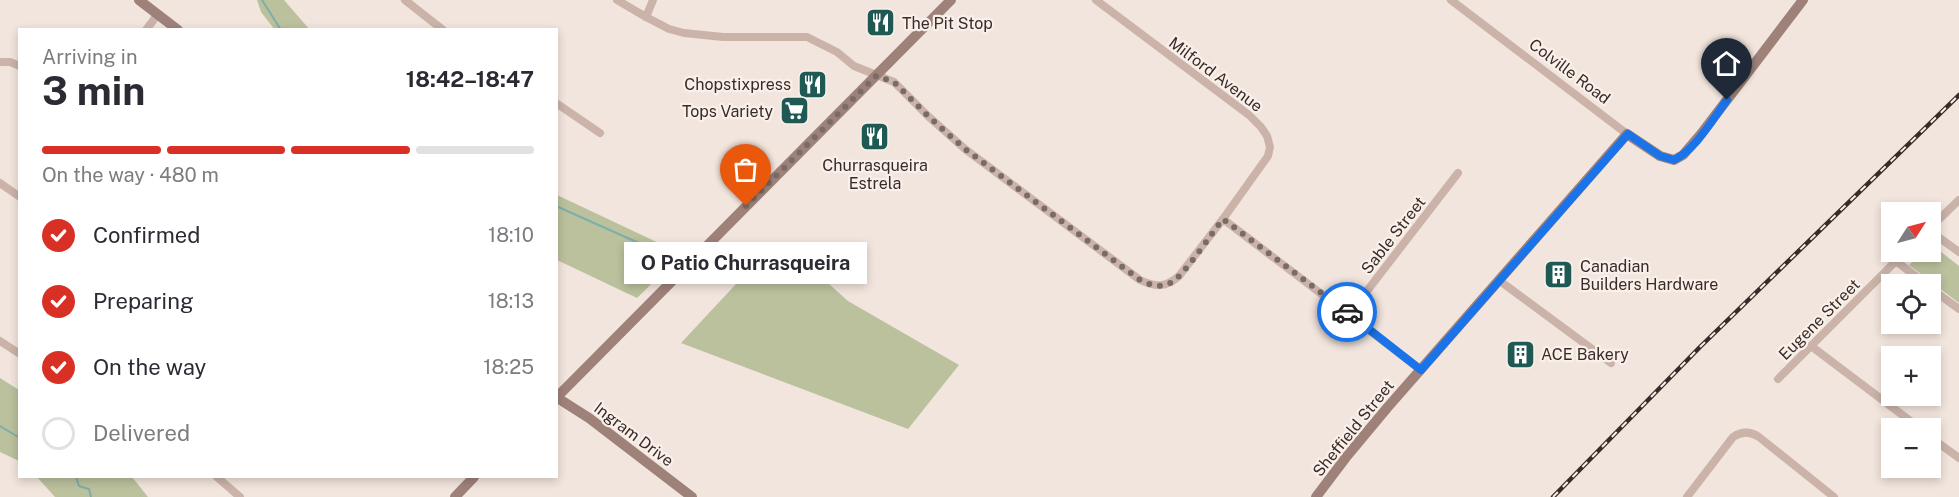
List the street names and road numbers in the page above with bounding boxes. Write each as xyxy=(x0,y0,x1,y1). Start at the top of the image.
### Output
street label: Milford Avenue xyxy=(1165,33,1266,116)
street label: Colville Road xyxy=(1525,35,1614,108)
street label: Sable Street xyxy=(1357,193,1430,278)
street label: Eugene Street xyxy=(1775,275,1864,364)
street label: Sheffield Street xyxy=(1309,376,1398,480)
street label: Ingram Drive xyxy=(590,398,677,470)

